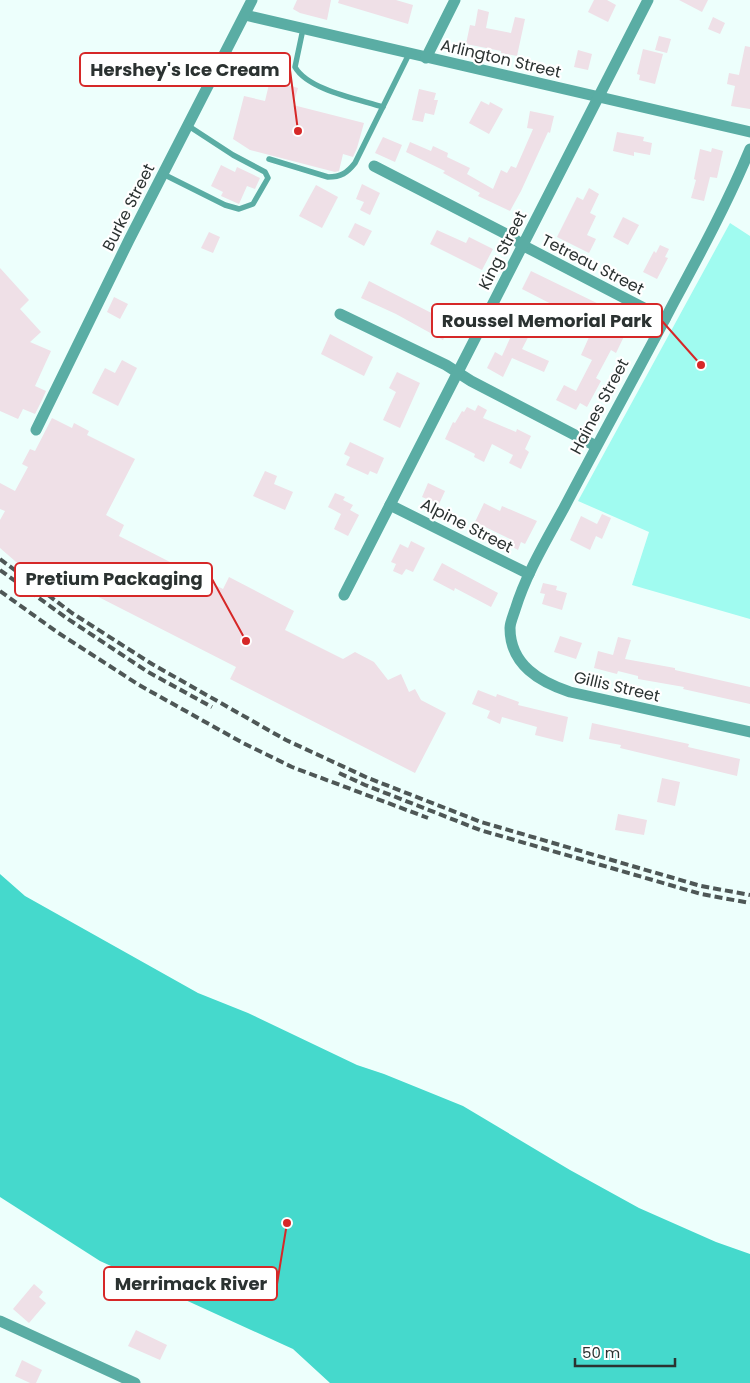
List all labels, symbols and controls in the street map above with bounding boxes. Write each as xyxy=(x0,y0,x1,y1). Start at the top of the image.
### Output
street label: Arlington Street xyxy=(438,33,564,84)
callout: Hershey's Ice Cream xyxy=(80,53,290,86)
text: Hershey's Ice Cream xyxy=(90,57,280,82)
street label: Burke Street xyxy=(97,159,160,255)
street label: King Street xyxy=(473,207,532,294)
street label: Tetreau Street xyxy=(537,229,648,300)
callout: Roussel Memorial Park xyxy=(432,304,662,337)
text: Roussel Memorial Park xyxy=(442,308,653,333)
street label: Haines Street xyxy=(565,354,634,458)
street label: Alpine Street xyxy=(417,492,517,559)
callout: Pretium Packaging xyxy=(15,563,212,596)
text: Pretium Packaging xyxy=(25,566,203,591)
street label: Gillis Street xyxy=(572,665,662,708)
callout: Merrimack River xyxy=(104,1267,277,1300)
text: Merrimack River xyxy=(115,1271,268,1296)
scale bar xyxy=(575,1336,675,1368)
text: 50 m xyxy=(582,1342,620,1363)

